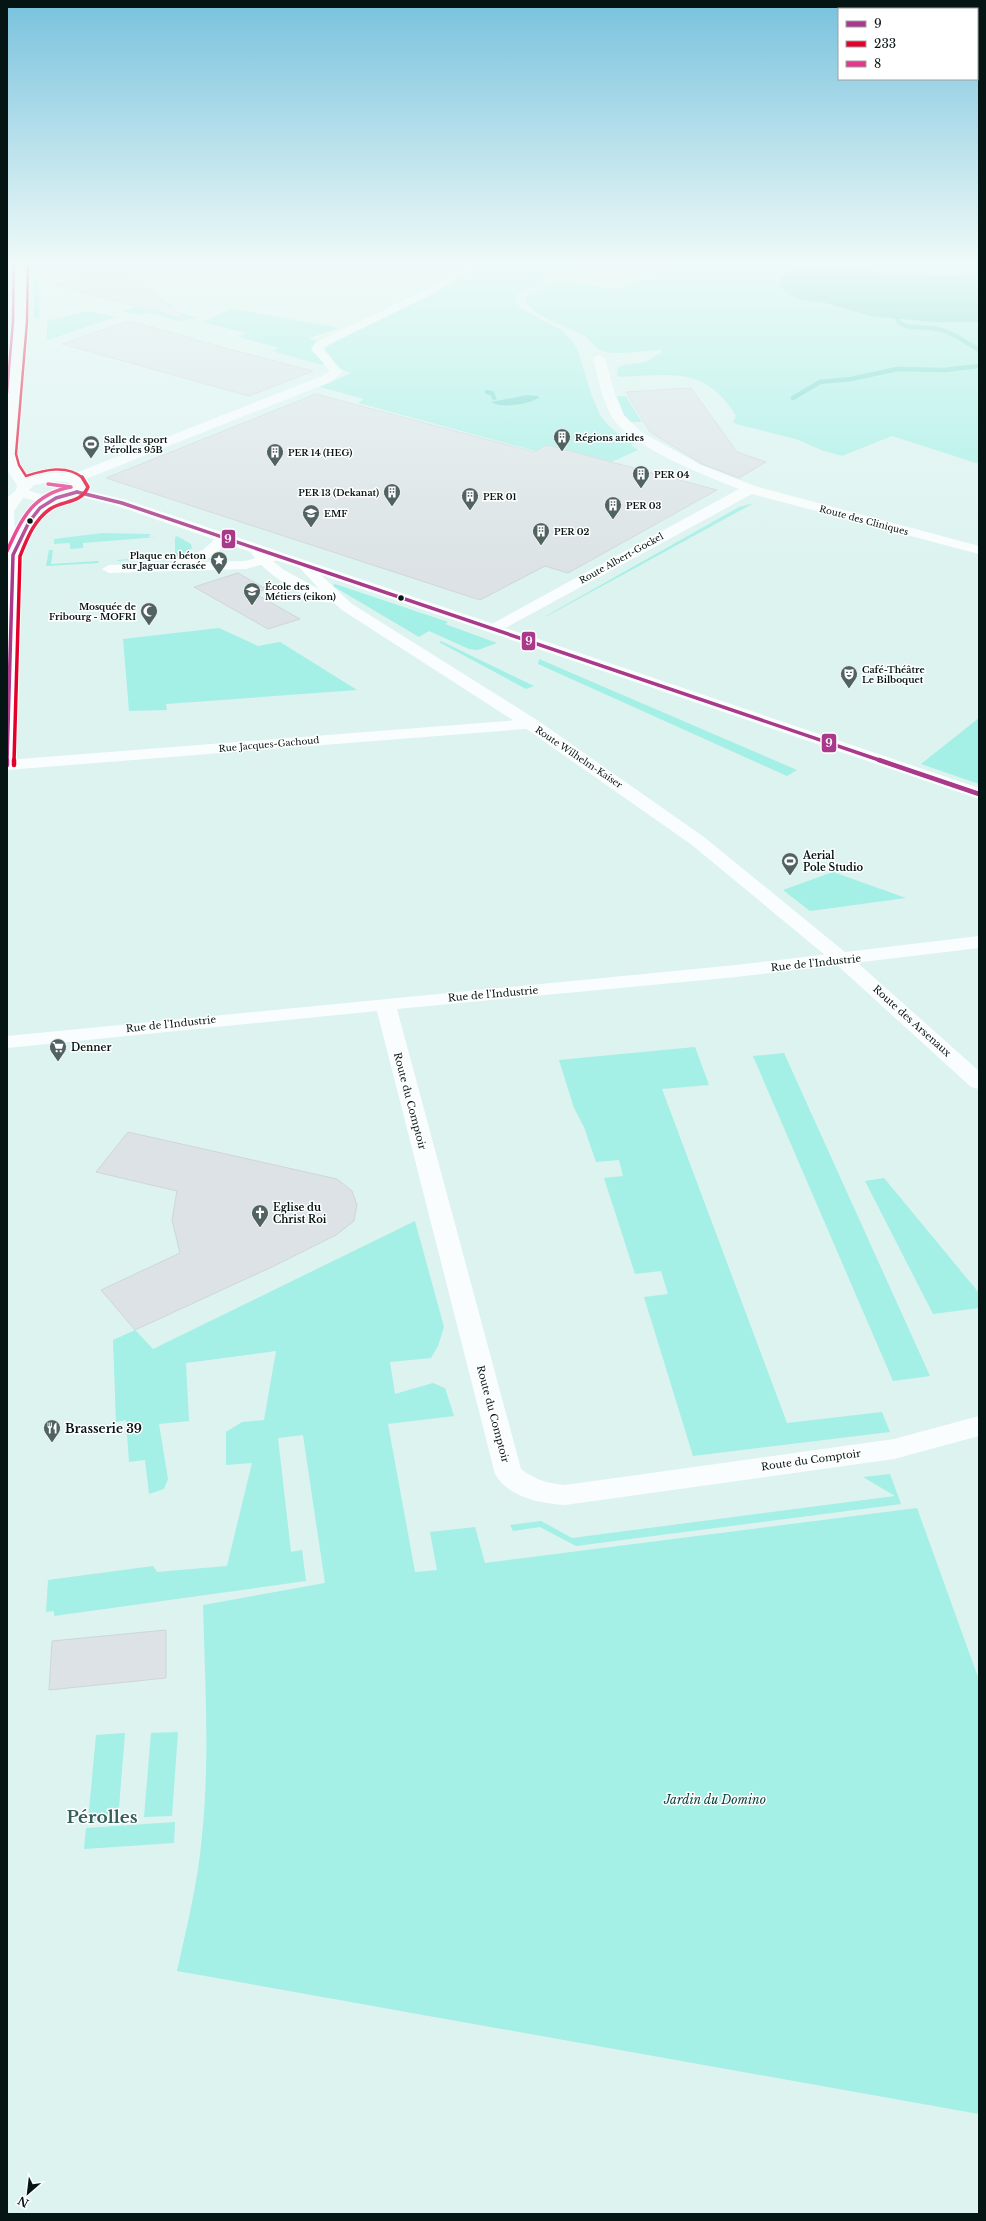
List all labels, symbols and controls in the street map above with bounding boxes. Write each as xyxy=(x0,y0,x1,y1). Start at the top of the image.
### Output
legend xyxy=(838,8,978,80)
text: 9 xyxy=(874,16,882,31)
text: 233 xyxy=(874,36,896,51)
text: 8 xyxy=(874,56,881,71)
building icon: Régions arides xyxy=(552,427,572,452)
place label: Régions arides xyxy=(575,432,644,443)
sports icon: Salle de sport Pérolles 95B xyxy=(81,434,101,459)
place label: Salle de sport Pérolles 95B xyxy=(104,434,168,455)
building icon: PER 14 (HEG) xyxy=(265,442,285,467)
place label: PER 14 (HEG) xyxy=(288,447,352,458)
building icon: PER 04 xyxy=(631,464,651,489)
place label: PER 04 xyxy=(654,469,690,480)
building icon: PER 13 (Dekanat) xyxy=(382,482,402,507)
building icon: PER 01 xyxy=(460,486,480,511)
place label: PER 13 (Dekanat) xyxy=(298,487,379,498)
place label: PER 01 xyxy=(483,491,517,502)
building icon: PER 03 xyxy=(603,495,623,520)
place label: PER 03 xyxy=(626,500,662,511)
school or university icon: EMF xyxy=(301,503,321,528)
street label: Route des Cliniques xyxy=(818,503,910,537)
place label: EMF xyxy=(324,508,348,519)
unlabelled marker xyxy=(25,516,35,526)
building icon: PER 02 xyxy=(531,521,551,546)
place label: PER 02 xyxy=(554,526,590,537)
line badge: 9 xyxy=(221,529,236,549)
street label: Route Albert-Gockel xyxy=(577,530,665,586)
text: 9 xyxy=(224,532,232,546)
place label: Plaque en béton sur Jaguar écrasée xyxy=(122,550,206,571)
place icon: Plaque en béton sur Jaguar écrasée xyxy=(209,550,229,575)
school or university icon: École des Métiers (eikon) xyxy=(242,581,262,606)
place label: École des Métiers (eikon) xyxy=(265,581,336,602)
unlabelled marker xyxy=(396,593,406,603)
place label: Mosquée de Fribourg - MOFRI xyxy=(49,601,136,622)
mosque icon: Mosquée de Fribourg - MOFRI xyxy=(139,601,159,626)
line badge: 9 xyxy=(521,631,536,651)
text: 9 xyxy=(525,634,533,648)
theatre icon: Café-Théâtre Le Bilboquet xyxy=(839,664,859,689)
place label: Café-Théâtre Le Bilboquet xyxy=(862,664,925,685)
street label: Route Wilhelm-Kaiser xyxy=(533,724,625,791)
line badge: 9 xyxy=(821,733,837,753)
street label: Rue Jacques-Gachoud xyxy=(218,734,320,754)
text: 9 xyxy=(825,736,833,750)
place label: Aerial Pole Studio xyxy=(802,849,864,874)
sports icon: Aerial Pole Studio xyxy=(780,851,800,876)
street label: Rue de l'Industrie xyxy=(770,952,862,974)
street label: Route des Arsenaux xyxy=(870,982,954,1060)
street label: Rue de l'Industrie xyxy=(447,984,539,1004)
street label: Rue de l'Industrie xyxy=(125,1013,217,1035)
supermarket icon: Denner xyxy=(48,1037,68,1062)
place label: Denner xyxy=(71,1041,111,1054)
street label: Route du Comptoir xyxy=(391,1051,429,1151)
place label: Eglise du Christ Roi xyxy=(273,1201,327,1226)
church icon: Eglise du Christ Roi xyxy=(250,1203,270,1228)
street label: Route du Comptoir xyxy=(474,1364,512,1464)
restaurant icon: Brasserie 39 xyxy=(42,1418,62,1443)
place label: Brasserie 39 xyxy=(65,1421,142,1436)
street label: Route du Comptoir xyxy=(760,1447,862,1473)
park label: Jardin du Domino xyxy=(663,1792,766,1807)
district label: Pérolles xyxy=(66,1807,138,1828)
north arrow xyxy=(8,2173,48,2213)
text: N xyxy=(15,2193,31,2210)

